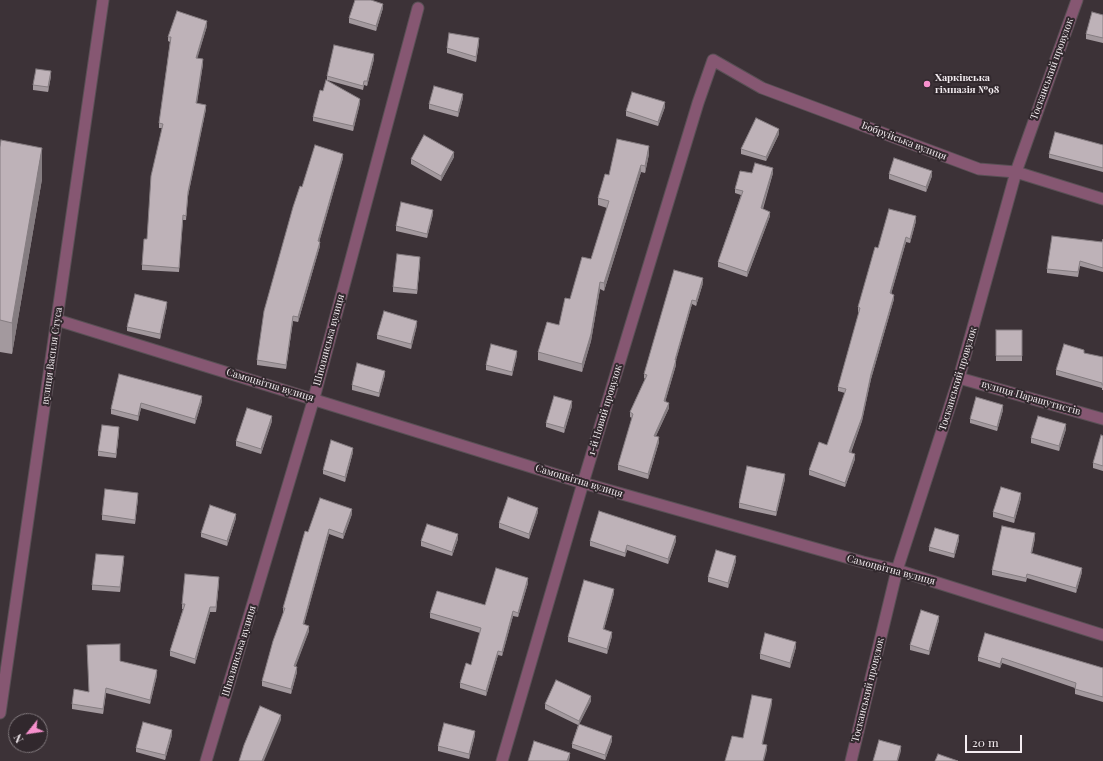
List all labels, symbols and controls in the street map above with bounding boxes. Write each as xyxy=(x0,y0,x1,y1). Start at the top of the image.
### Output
street label: Тосканський провулок xyxy=(1028,17,1076,121)
place label: Харківська гімназія №98 xyxy=(935,72,999,96)
marker: Харківська гімназія №98 xyxy=(922,79,932,89)
street label: Бобруйська вулиця xyxy=(860,119,948,163)
street label: Шполянська вулиця xyxy=(311,293,347,387)
street label: вулиця Василя Стуса xyxy=(39,307,65,405)
street label: Тосканський провулок xyxy=(937,326,979,432)
street label: 1-й Новий провулок xyxy=(585,363,625,457)
street label: Самоцвітна вулиця xyxy=(225,366,315,404)
street label: вулиця Парашутистів xyxy=(980,378,1082,418)
street label: Самоцвітна вулиця xyxy=(534,462,624,500)
street label: Самоцвітна вулиця xyxy=(846,552,936,588)
street label: Шполянська вулиця xyxy=(220,604,258,698)
street label: Тосканський провулок xyxy=(849,636,887,744)
north arrow xyxy=(8,713,48,753)
scale bar xyxy=(967,727,1024,753)
text: N xyxy=(10,732,27,746)
text: 20 m xyxy=(972,734,999,750)

